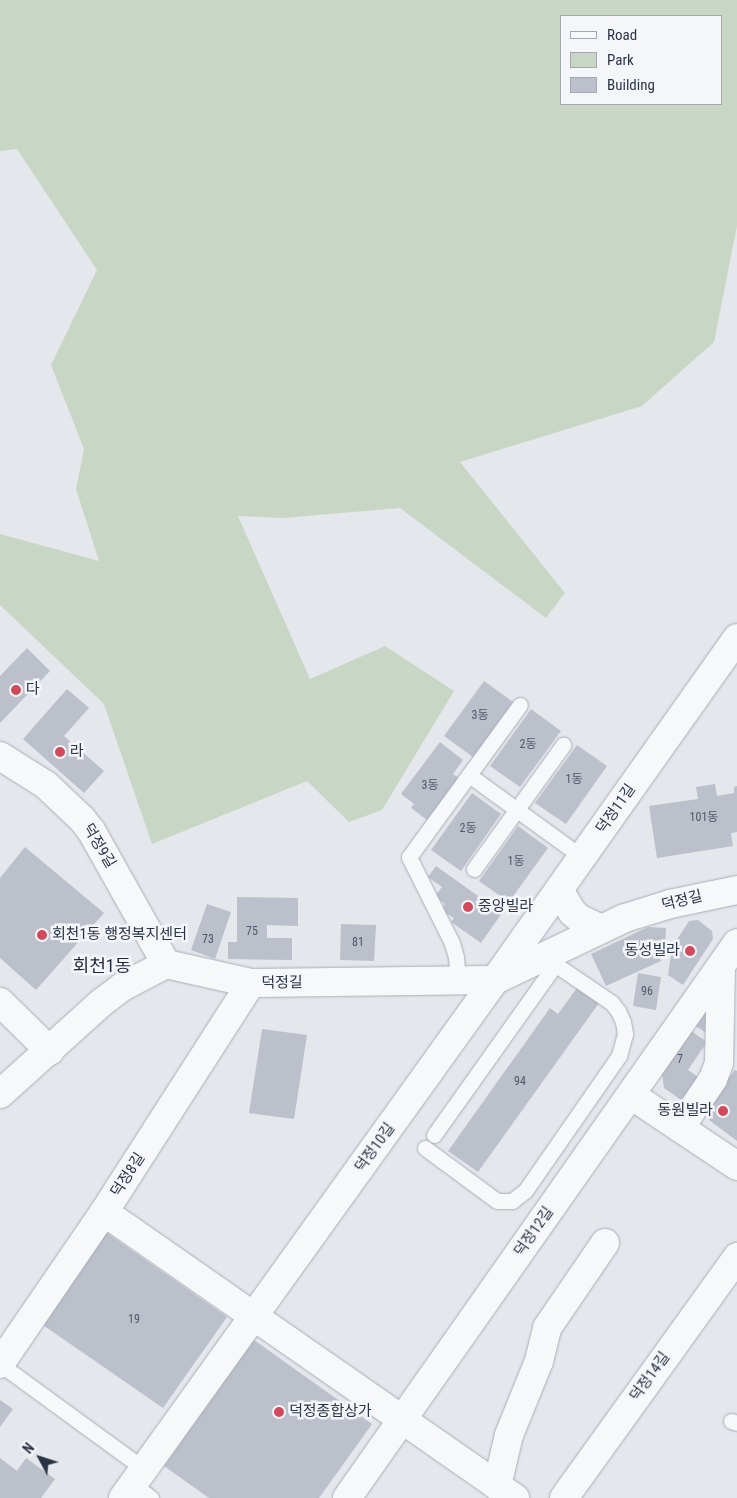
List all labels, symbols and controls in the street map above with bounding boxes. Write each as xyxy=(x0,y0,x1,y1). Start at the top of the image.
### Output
legend xyxy=(560,15,722,105)
text: Road xyxy=(607,26,637,44)
text: Park xyxy=(607,51,634,69)
text: Building xyxy=(607,76,655,94)
place label: 다 xyxy=(26,681,40,699)
marker: 다 xyxy=(10,684,22,696)
house number: 3동 xyxy=(472,709,488,723)
house number: 2동 xyxy=(520,738,536,752)
place label: 라 xyxy=(70,743,84,761)
marker: 라 xyxy=(54,746,66,758)
house number: 1동 xyxy=(566,773,582,787)
house number: 3동 xyxy=(422,779,438,793)
street label: 덕정11길 xyxy=(593,781,639,837)
house number: 101동 xyxy=(690,811,718,825)
street label: 덕정9길 xyxy=(79,820,119,872)
house number: 2동 xyxy=(460,822,476,836)
house number: 1동 xyxy=(508,855,524,869)
street label: 덕정길 xyxy=(660,887,704,915)
place label: 중앙빌라 xyxy=(478,898,533,916)
marker: 중앙빌라 xyxy=(462,901,474,913)
house number: 75 xyxy=(246,925,258,939)
place label: 회천1동 행정복지센터 xyxy=(52,926,187,944)
marker: 회천1동 행정복지센터 xyxy=(36,929,48,941)
house number: 73 xyxy=(202,933,214,947)
house number: 81 xyxy=(352,936,364,950)
place label: 동성빌라 xyxy=(625,942,680,960)
marker: 동성빌라 xyxy=(684,945,696,957)
district label: 회천1동 xyxy=(73,955,131,977)
street label: 덕정길 xyxy=(261,974,303,992)
house number: 96 xyxy=(641,985,653,999)
house number: 7 xyxy=(677,1053,683,1067)
house number: 94 xyxy=(514,1075,526,1089)
place label: 동원빌라 xyxy=(658,1102,713,1120)
marker: 동원빌라 xyxy=(717,1105,729,1117)
street label: 덕정10길 xyxy=(351,1120,399,1176)
street label: 덕정8길 xyxy=(107,1150,149,1200)
street label: 덕정12길 xyxy=(511,1204,557,1260)
house number: 19 xyxy=(128,1313,140,1327)
street label: 덕정14길 xyxy=(626,1349,674,1405)
place label: 덕정종합상가 xyxy=(289,1403,372,1421)
marker: 덕정종합상가 xyxy=(273,1406,285,1418)
north arrow xyxy=(15,1433,65,1483)
text: N xyxy=(20,1440,37,1457)

